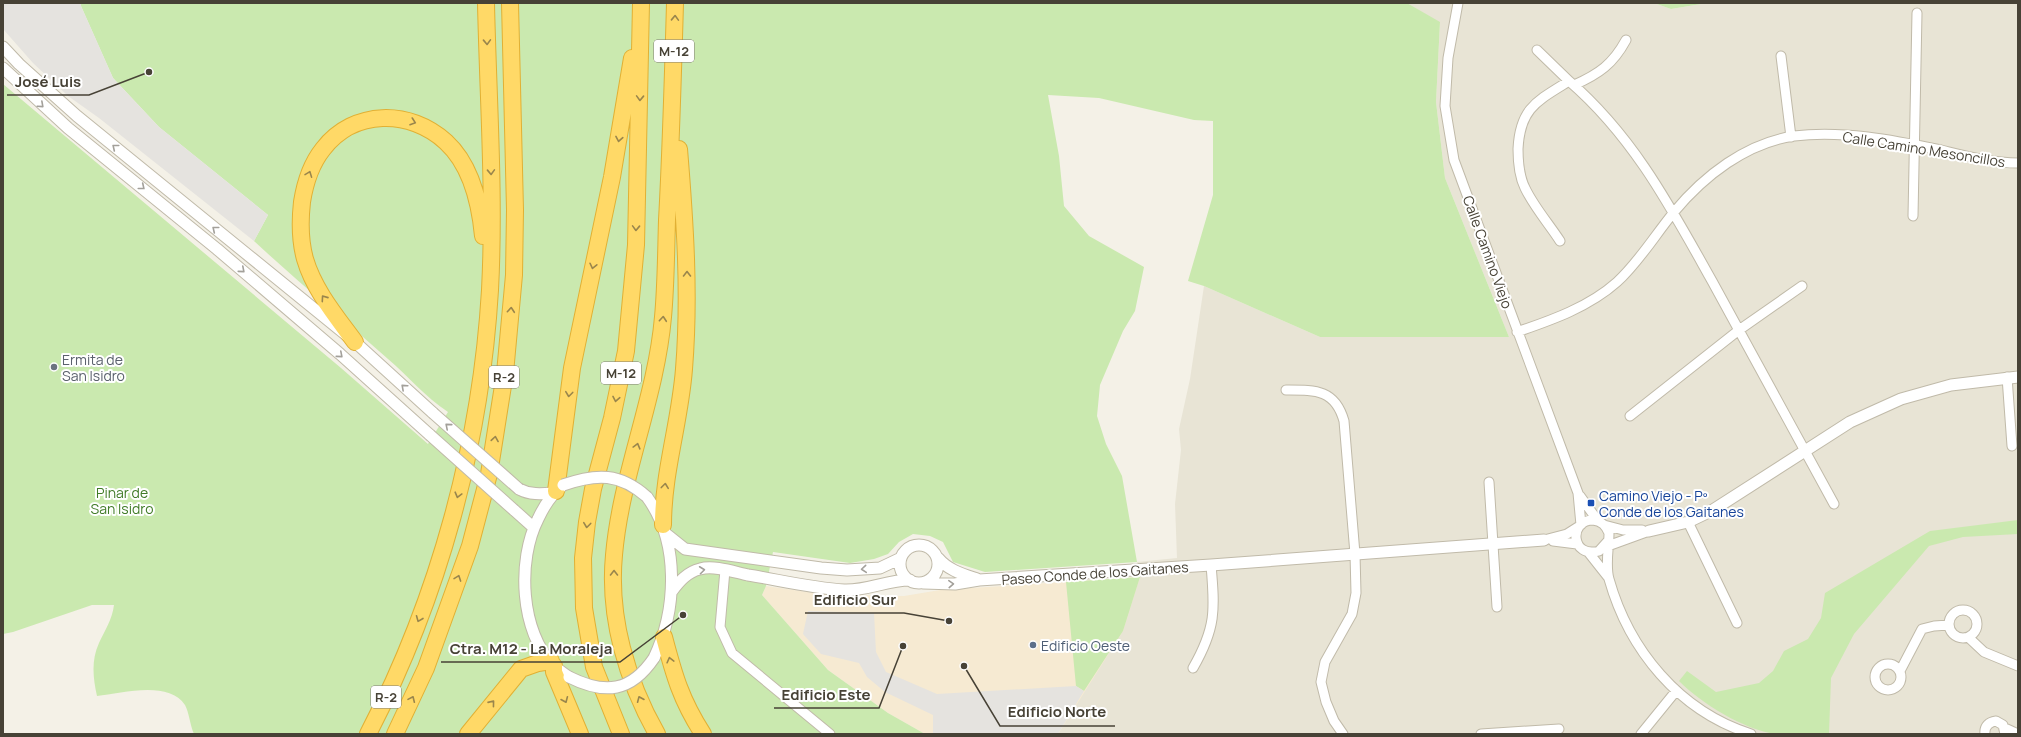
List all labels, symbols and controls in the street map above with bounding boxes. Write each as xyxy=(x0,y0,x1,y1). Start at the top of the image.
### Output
one-way arrow xyxy=(671,15,679,21)
one-way arrow xyxy=(482,39,491,45)
road number: M-12 xyxy=(654,40,694,62)
callout: José Luis xyxy=(7,68,89,95)
text: José Luis xyxy=(15,71,81,92)
one-way arrow xyxy=(636,95,644,101)
one-way arrow xyxy=(37,100,44,107)
one-way arrow xyxy=(410,118,417,126)
street label: Calle Camino Mesoncillos xyxy=(1841,127,2007,171)
one-way arrow xyxy=(615,136,624,142)
one-way arrow xyxy=(112,145,119,152)
one-way arrow xyxy=(487,169,495,175)
one-way arrow xyxy=(305,171,313,178)
one-way arrow xyxy=(137,183,144,190)
street label: Calle Camino Viejo xyxy=(1459,193,1517,311)
one-way arrow xyxy=(632,225,640,231)
one-way arrow xyxy=(213,227,220,234)
one-way arrow xyxy=(590,263,598,269)
one-way arrow xyxy=(237,266,245,273)
one-way arrow xyxy=(683,271,691,277)
one-way arrow xyxy=(322,296,329,303)
one-way arrow xyxy=(506,307,515,313)
one-way arrow xyxy=(658,316,667,322)
place label: Ermita de San Isidro xyxy=(62,350,125,385)
one-way arrow xyxy=(336,350,343,357)
marker: Ermita de San Isidro xyxy=(49,362,59,372)
road number: M-12 xyxy=(601,362,641,384)
road number: R-2 xyxy=(489,366,519,388)
one-way arrow xyxy=(402,384,409,391)
one-way arrow xyxy=(565,391,574,397)
one-way arrow xyxy=(613,395,621,402)
one-way arrow xyxy=(445,423,453,430)
one-way arrow xyxy=(490,435,498,442)
one-way arrow xyxy=(632,442,641,449)
park label: Pinar de San Isidro xyxy=(91,483,153,518)
one-way arrow xyxy=(661,483,670,489)
place label: Camino Viejo - Pº Conde de los Gaitanes xyxy=(1599,486,1744,521)
one-way arrow xyxy=(454,491,463,498)
marker: Camino Viejo - Pº Conde de los Gaitanes xyxy=(1586,498,1596,508)
one-way arrow xyxy=(583,522,592,528)
street label: Paseo Conde de los Gaitanes xyxy=(1001,557,1189,589)
one-way arrow xyxy=(861,564,867,573)
one-way arrow xyxy=(699,566,706,575)
one-way arrow xyxy=(610,570,618,576)
one-way arrow xyxy=(454,574,462,581)
one-way arrow xyxy=(948,579,954,588)
callout: Edificio Sur xyxy=(805,586,904,613)
text: Edificio Sur xyxy=(814,589,896,610)
one-way arrow xyxy=(416,614,424,622)
callout: Ctra. M12 - La Moraleja xyxy=(441,635,620,662)
place label: Edificio Oeste xyxy=(1041,636,1130,655)
text: Ctra. M12 - La Moraleja xyxy=(450,638,612,659)
marker: Edificio Oeste xyxy=(1028,640,1038,650)
one-way arrow xyxy=(666,657,675,664)
callout: Edificio Este xyxy=(774,681,879,708)
text: Edificio Este xyxy=(781,684,871,705)
road number: R-2 xyxy=(371,686,401,708)
one-way arrow xyxy=(407,696,415,703)
one-way arrow xyxy=(560,696,568,704)
one-way arrow xyxy=(636,696,644,703)
callout: Edificio Norte xyxy=(1000,699,1115,726)
one-way arrow xyxy=(488,701,495,708)
text: Edificio Norte xyxy=(1008,701,1106,722)

